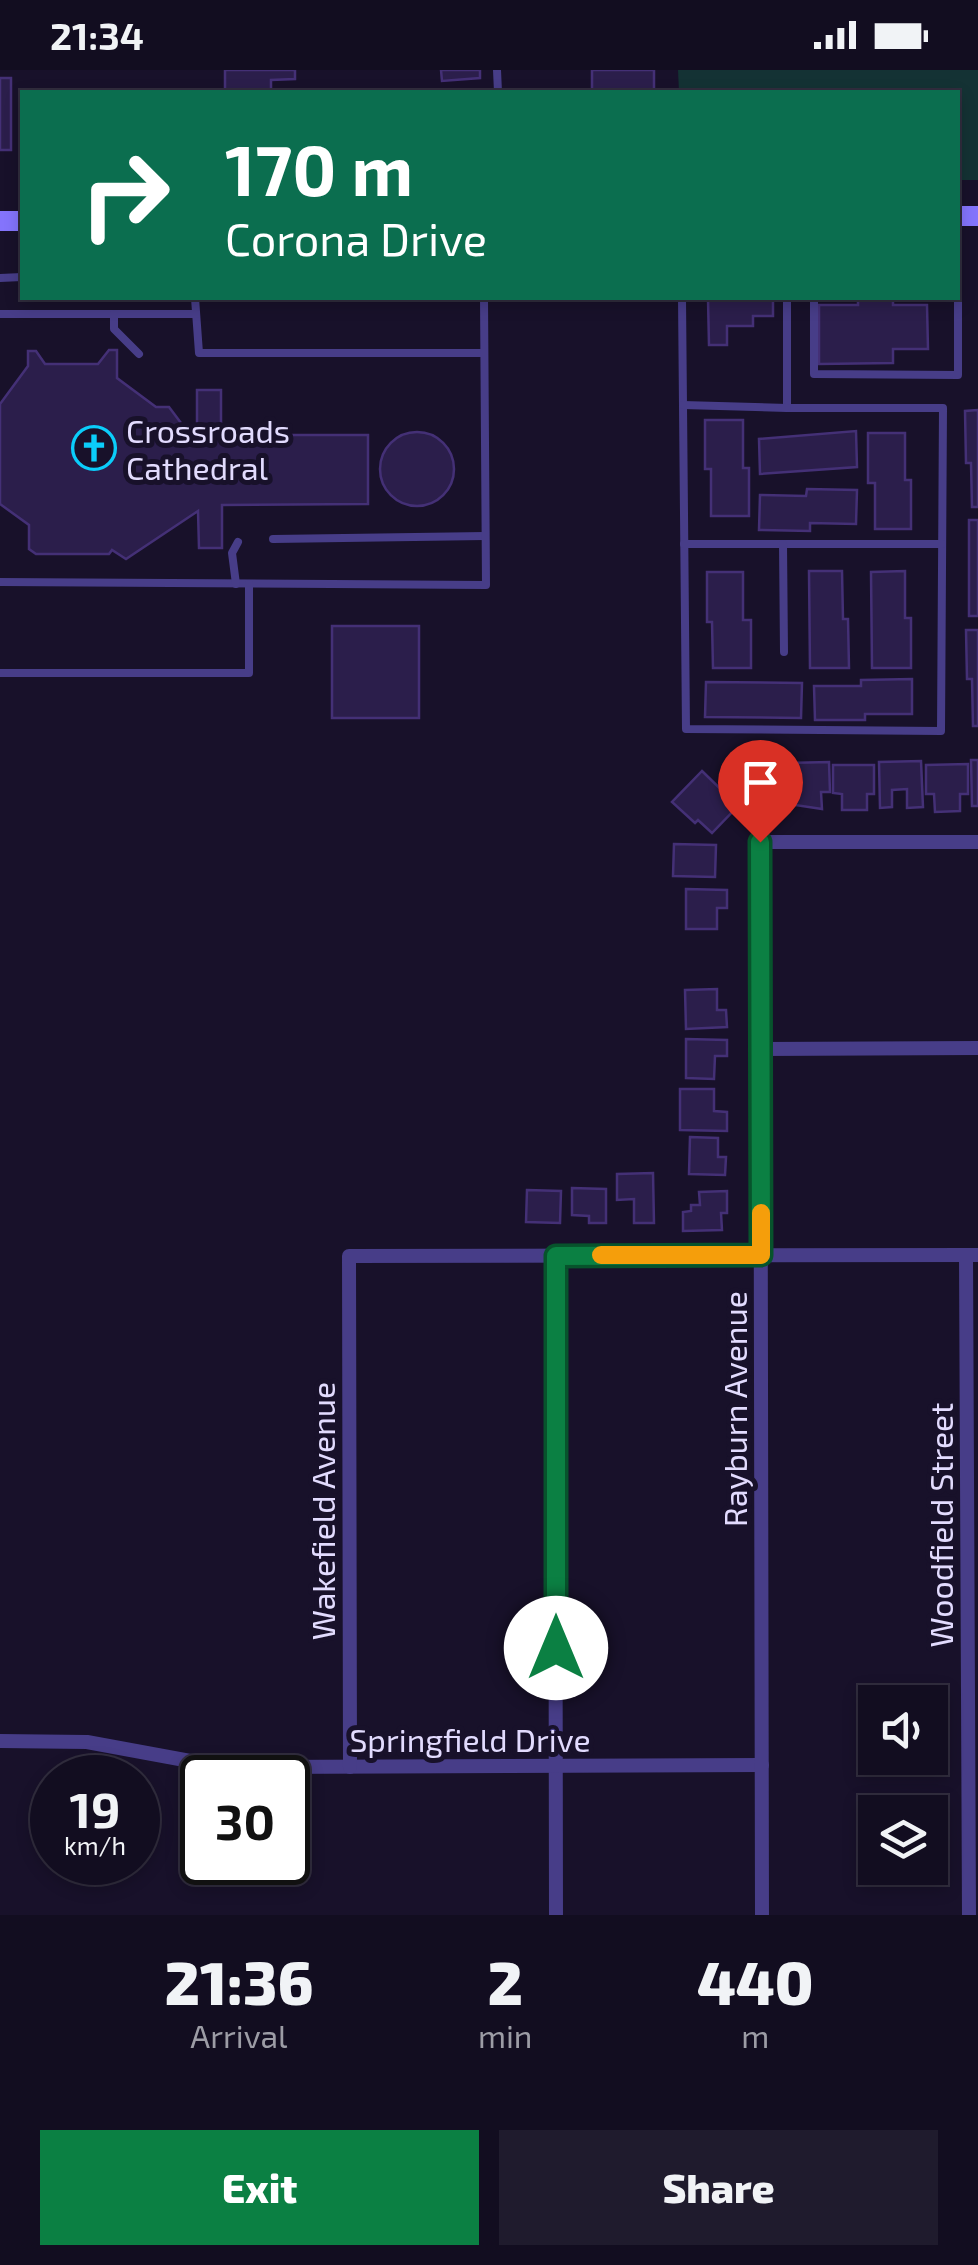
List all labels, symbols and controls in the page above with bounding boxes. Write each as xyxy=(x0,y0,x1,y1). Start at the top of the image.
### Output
text: 21:34 xyxy=(50,12,144,58)
text: 170 m xyxy=(225,126,413,210)
icon: right xyxy=(60,130,190,260)
text: Corona Drive xyxy=(225,211,487,265)
place label: Crossroads Cathedral xyxy=(126,411,290,486)
church icon: Crossroads Cathedral xyxy=(71,425,117,471)
pin xyxy=(718,740,803,843)
icon: arrive xyxy=(733,755,788,810)
street label: Rayburn Avenue xyxy=(715,1291,753,1527)
street label: Wakefield Avenue xyxy=(303,1382,341,1640)
street label: Woodfield Street xyxy=(921,1403,959,1647)
position arrow xyxy=(504,1596,608,1700)
map controls xyxy=(858,1685,948,1885)
button: sound xyxy=(858,1685,948,1775)
street label: Springfield Drive xyxy=(349,1720,591,1758)
speed limit sign: 30 xyxy=(180,1755,310,1885)
text: 19 xyxy=(69,1778,121,1838)
button: layers xyxy=(858,1795,948,1885)
text: km/h xyxy=(64,1830,126,1860)
text: 21:36 xyxy=(164,1945,313,2017)
text: 2 xyxy=(487,1945,523,2017)
text: 440 xyxy=(697,1945,814,2017)
text: Arrival xyxy=(190,2016,288,2054)
text: min xyxy=(478,2016,532,2054)
text: m xyxy=(741,2016,769,2054)
button: Exit xyxy=(40,2130,479,2245)
button: Share xyxy=(499,2130,938,2245)

